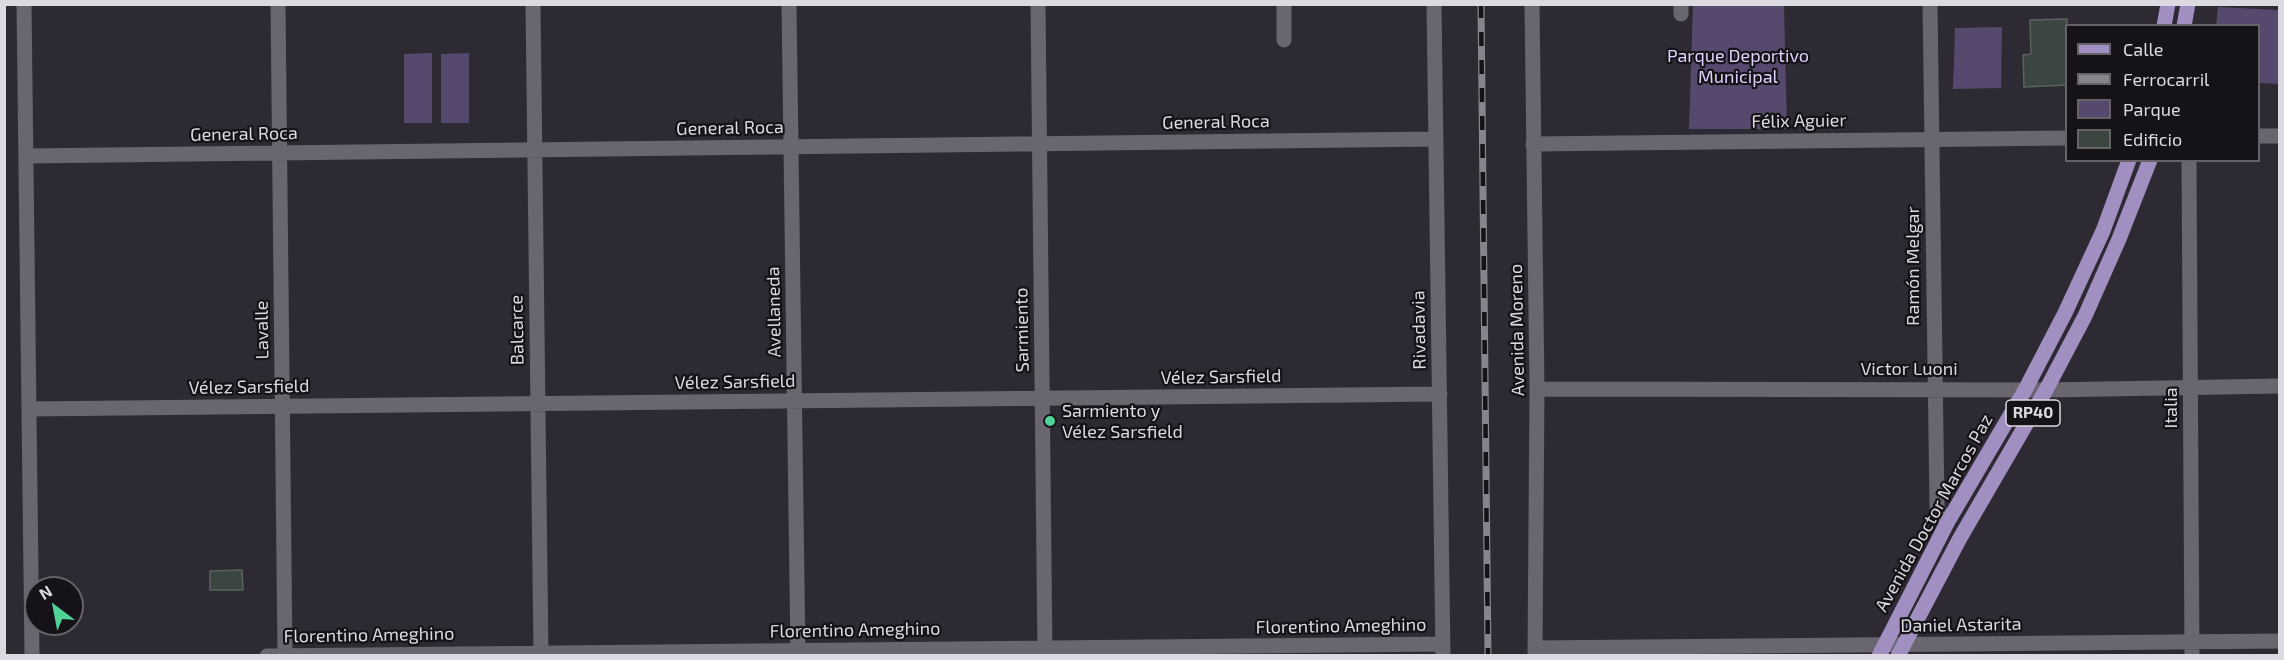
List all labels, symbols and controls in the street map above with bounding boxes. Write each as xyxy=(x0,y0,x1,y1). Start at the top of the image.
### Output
legend xyxy=(2065,24,2260,162)
text: Calle xyxy=(2123,38,2164,60)
park label: Parque Deportivo Municipal xyxy=(1667,45,1809,88)
text: Ferrocarril xyxy=(2123,68,2209,90)
text: Parque xyxy=(2123,98,2181,120)
street label: Félix Aguier xyxy=(1751,109,1847,133)
street label: General Roca xyxy=(1162,110,1270,134)
street label: General Roca xyxy=(676,116,784,140)
street label: General Roca xyxy=(190,122,298,146)
text: Edificio xyxy=(2123,128,2182,150)
street label: Ramón Melgar xyxy=(1902,206,1924,326)
street label: Avenida Moreno xyxy=(1505,264,1529,396)
street label: Avellaneda xyxy=(762,266,786,358)
street label: Sarmiento xyxy=(1010,288,1034,372)
street label: Rivadavia xyxy=(1408,290,1430,370)
street label: Balcarce xyxy=(506,295,528,365)
street label: Lavalle xyxy=(251,300,273,360)
street label: Victor Luoni xyxy=(1860,358,1958,380)
street label: Vélez Sarsfield xyxy=(1160,365,1282,389)
street label: Vélez Sarsfield xyxy=(674,370,796,394)
street label: Vélez Sarsfield xyxy=(188,375,310,399)
street label: Italia xyxy=(2160,387,2182,429)
place label: Sarmiento y Vélez Sarsfield xyxy=(1062,400,1183,442)
road number: RP40 xyxy=(2006,400,2060,426)
street label: Avenida Doctor Marcos Paz xyxy=(1871,410,1997,616)
marker: Sarmiento y Vélez Sarsfield xyxy=(1043,414,1057,428)
north arrow xyxy=(24,576,84,636)
text: N xyxy=(35,581,55,603)
street label: Daniel Astarita xyxy=(1900,613,2022,637)
street label: Florentino Ameghino xyxy=(1255,614,1427,638)
street label: Florentino Ameghino xyxy=(769,618,941,642)
street label: Florentino Ameghino xyxy=(283,623,455,647)

